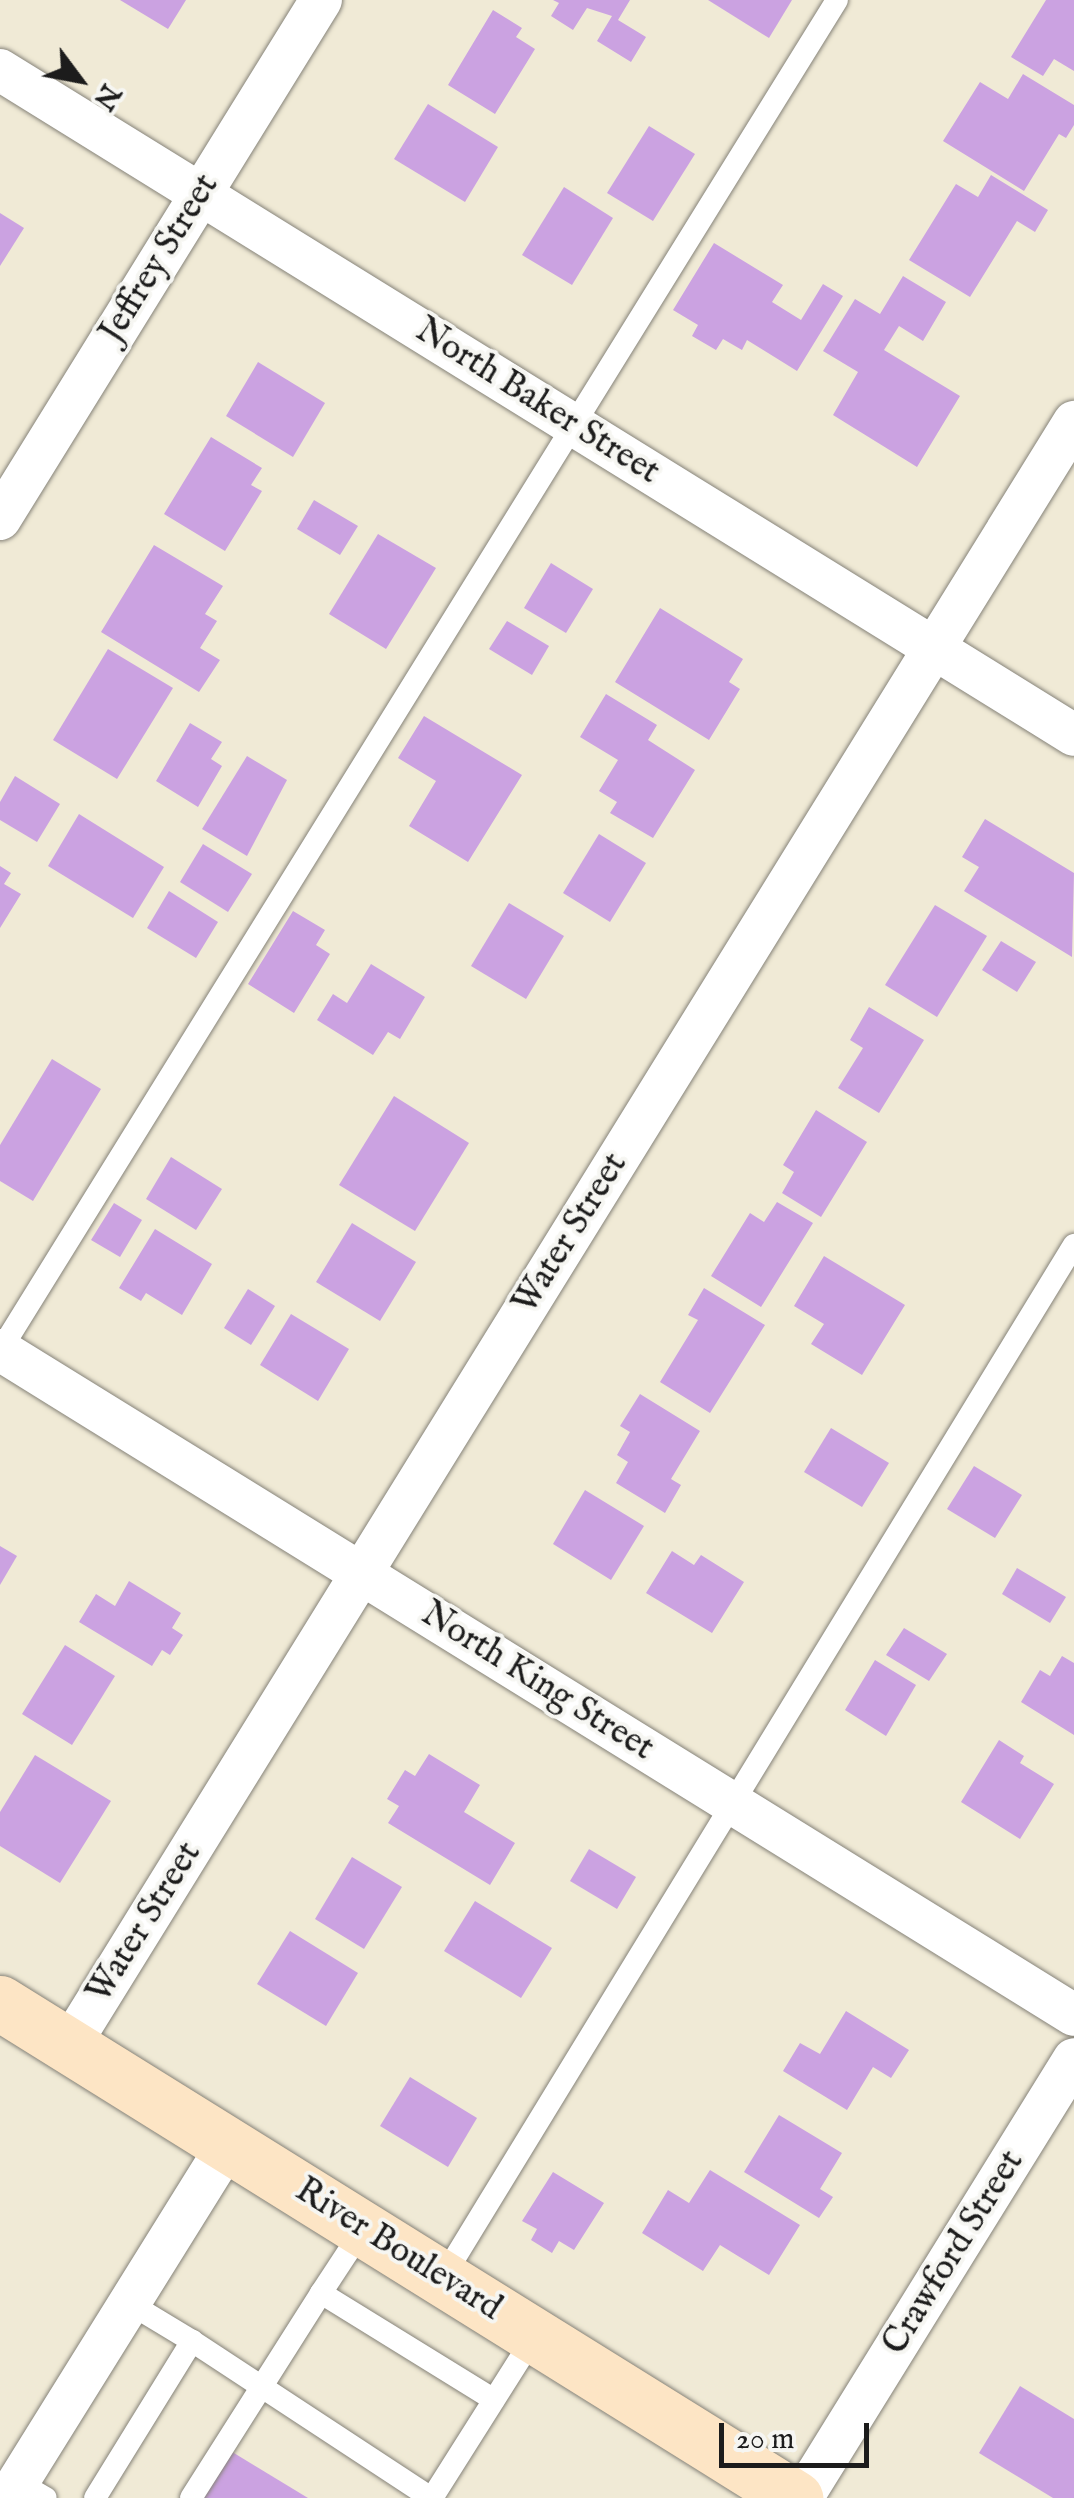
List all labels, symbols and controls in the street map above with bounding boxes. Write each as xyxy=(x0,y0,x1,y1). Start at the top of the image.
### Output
north arrow xyxy=(30,30,130,130)
text: N xyxy=(85,77,127,116)
street label: Jeffrey Street xyxy=(92,167,228,351)
street label: North Baker Street xyxy=(407,310,667,494)
street label: Water Street xyxy=(505,1146,637,1322)
street label: North King Street xyxy=(413,1594,661,1770)
street label: Water Street xyxy=(79,1835,211,2011)
street label: Crawford Street xyxy=(875,2143,1033,2363)
street label: River Boulevard xyxy=(287,2170,509,2330)
scale bar xyxy=(724,2403,874,2465)
text: 20 m xyxy=(736,2421,795,2459)

